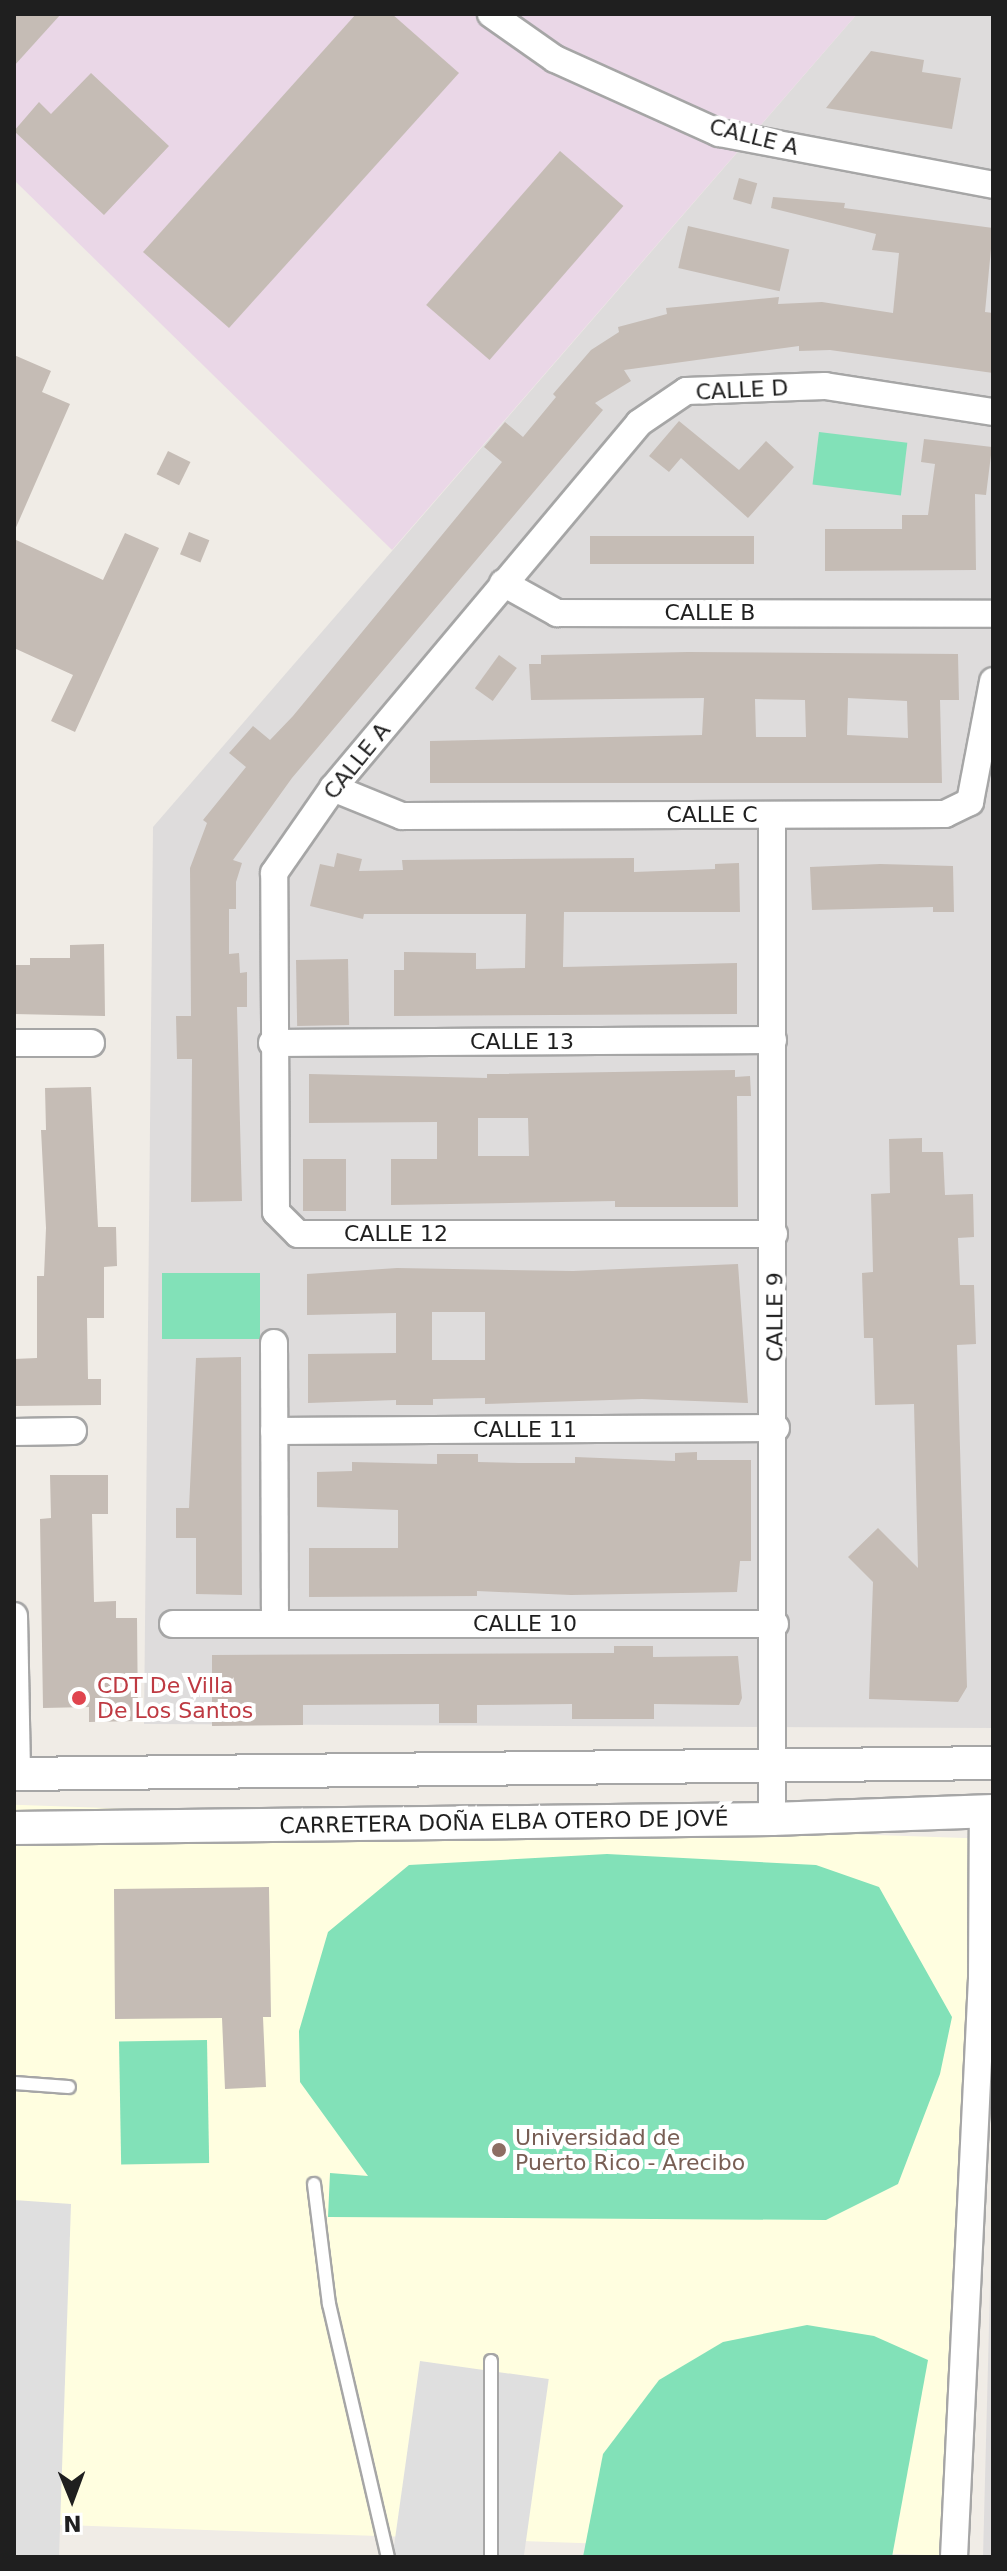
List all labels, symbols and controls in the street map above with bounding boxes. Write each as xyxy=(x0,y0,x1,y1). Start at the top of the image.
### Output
street label: CALLE A xyxy=(707,113,801,161)
street label: CALLE D xyxy=(695,374,789,406)
street label: CALLE B xyxy=(665,600,755,626)
street label: CALLE A xyxy=(318,717,396,805)
street label: CALLE C xyxy=(666,802,758,828)
street label: CALLE 13 xyxy=(470,1029,574,1055)
street label: CALLE 12 xyxy=(344,1221,448,1247)
street label: CALLE 9 xyxy=(762,1272,788,1362)
street label: CALLE 11 xyxy=(473,1417,577,1443)
street label: CALLE 10 xyxy=(473,1611,577,1637)
place label: CDT De Villa De Los Santos xyxy=(97,1672,253,1724)
marker: CDT De Villa De Los Santos xyxy=(68,1687,90,1709)
street label: CARRETERA DOÑA ELBA OTERO DE JOVÉ xyxy=(279,1805,729,1839)
place label: Universidad de Puerto Rico - Arecibo xyxy=(515,2124,745,2176)
marker: Universidad de Puerto Rico - Arecibo xyxy=(490,2141,508,2159)
north arrow xyxy=(32,2459,112,2539)
text: N xyxy=(63,2511,82,2536)

